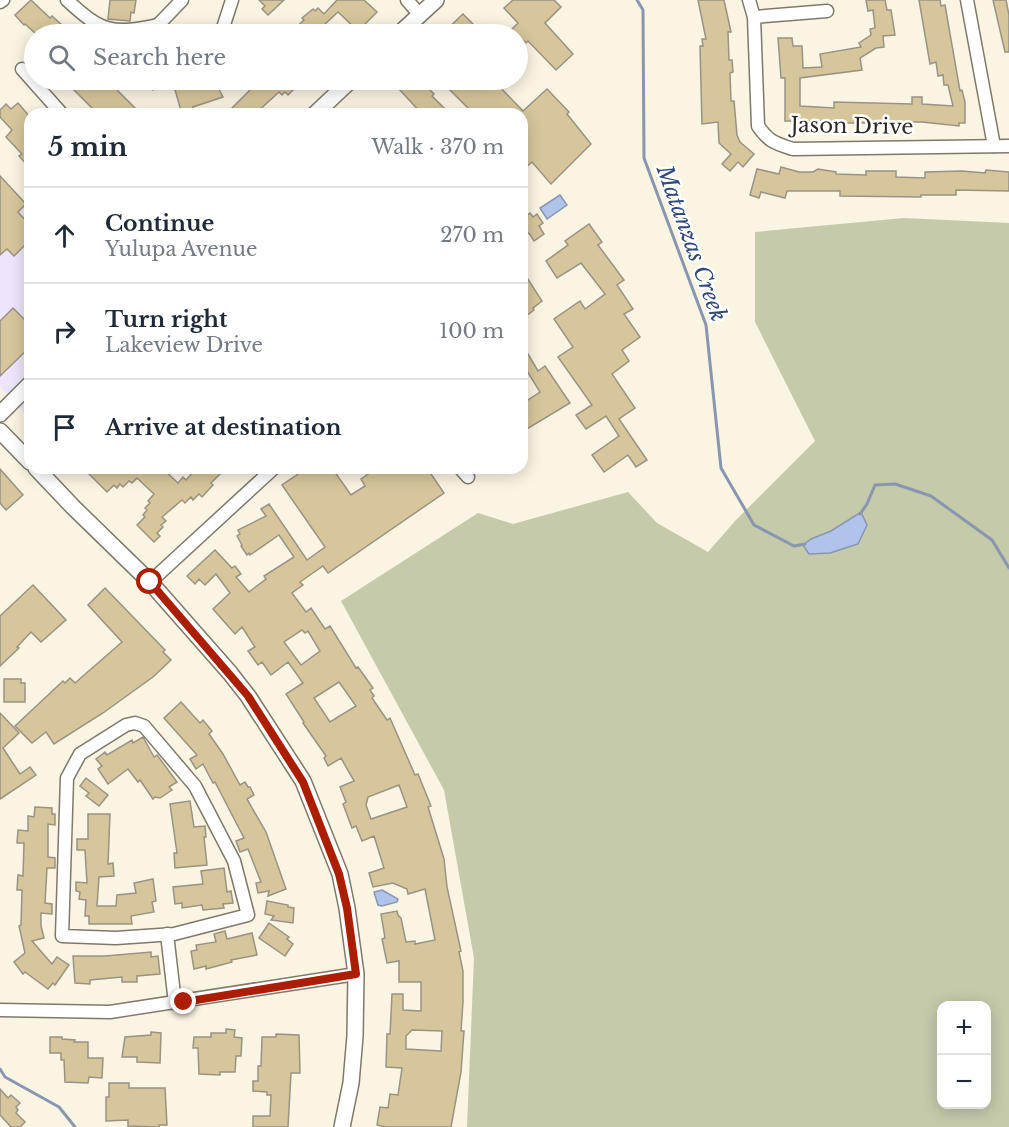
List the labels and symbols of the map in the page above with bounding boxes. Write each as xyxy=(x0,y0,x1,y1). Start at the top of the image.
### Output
street label: Jason Drive xyxy=(787,112,914,140)
water label: Matanzas Creek xyxy=(650,160,732,325)
route start xyxy=(136,568,162,594)
route end xyxy=(170,988,196,1014)

